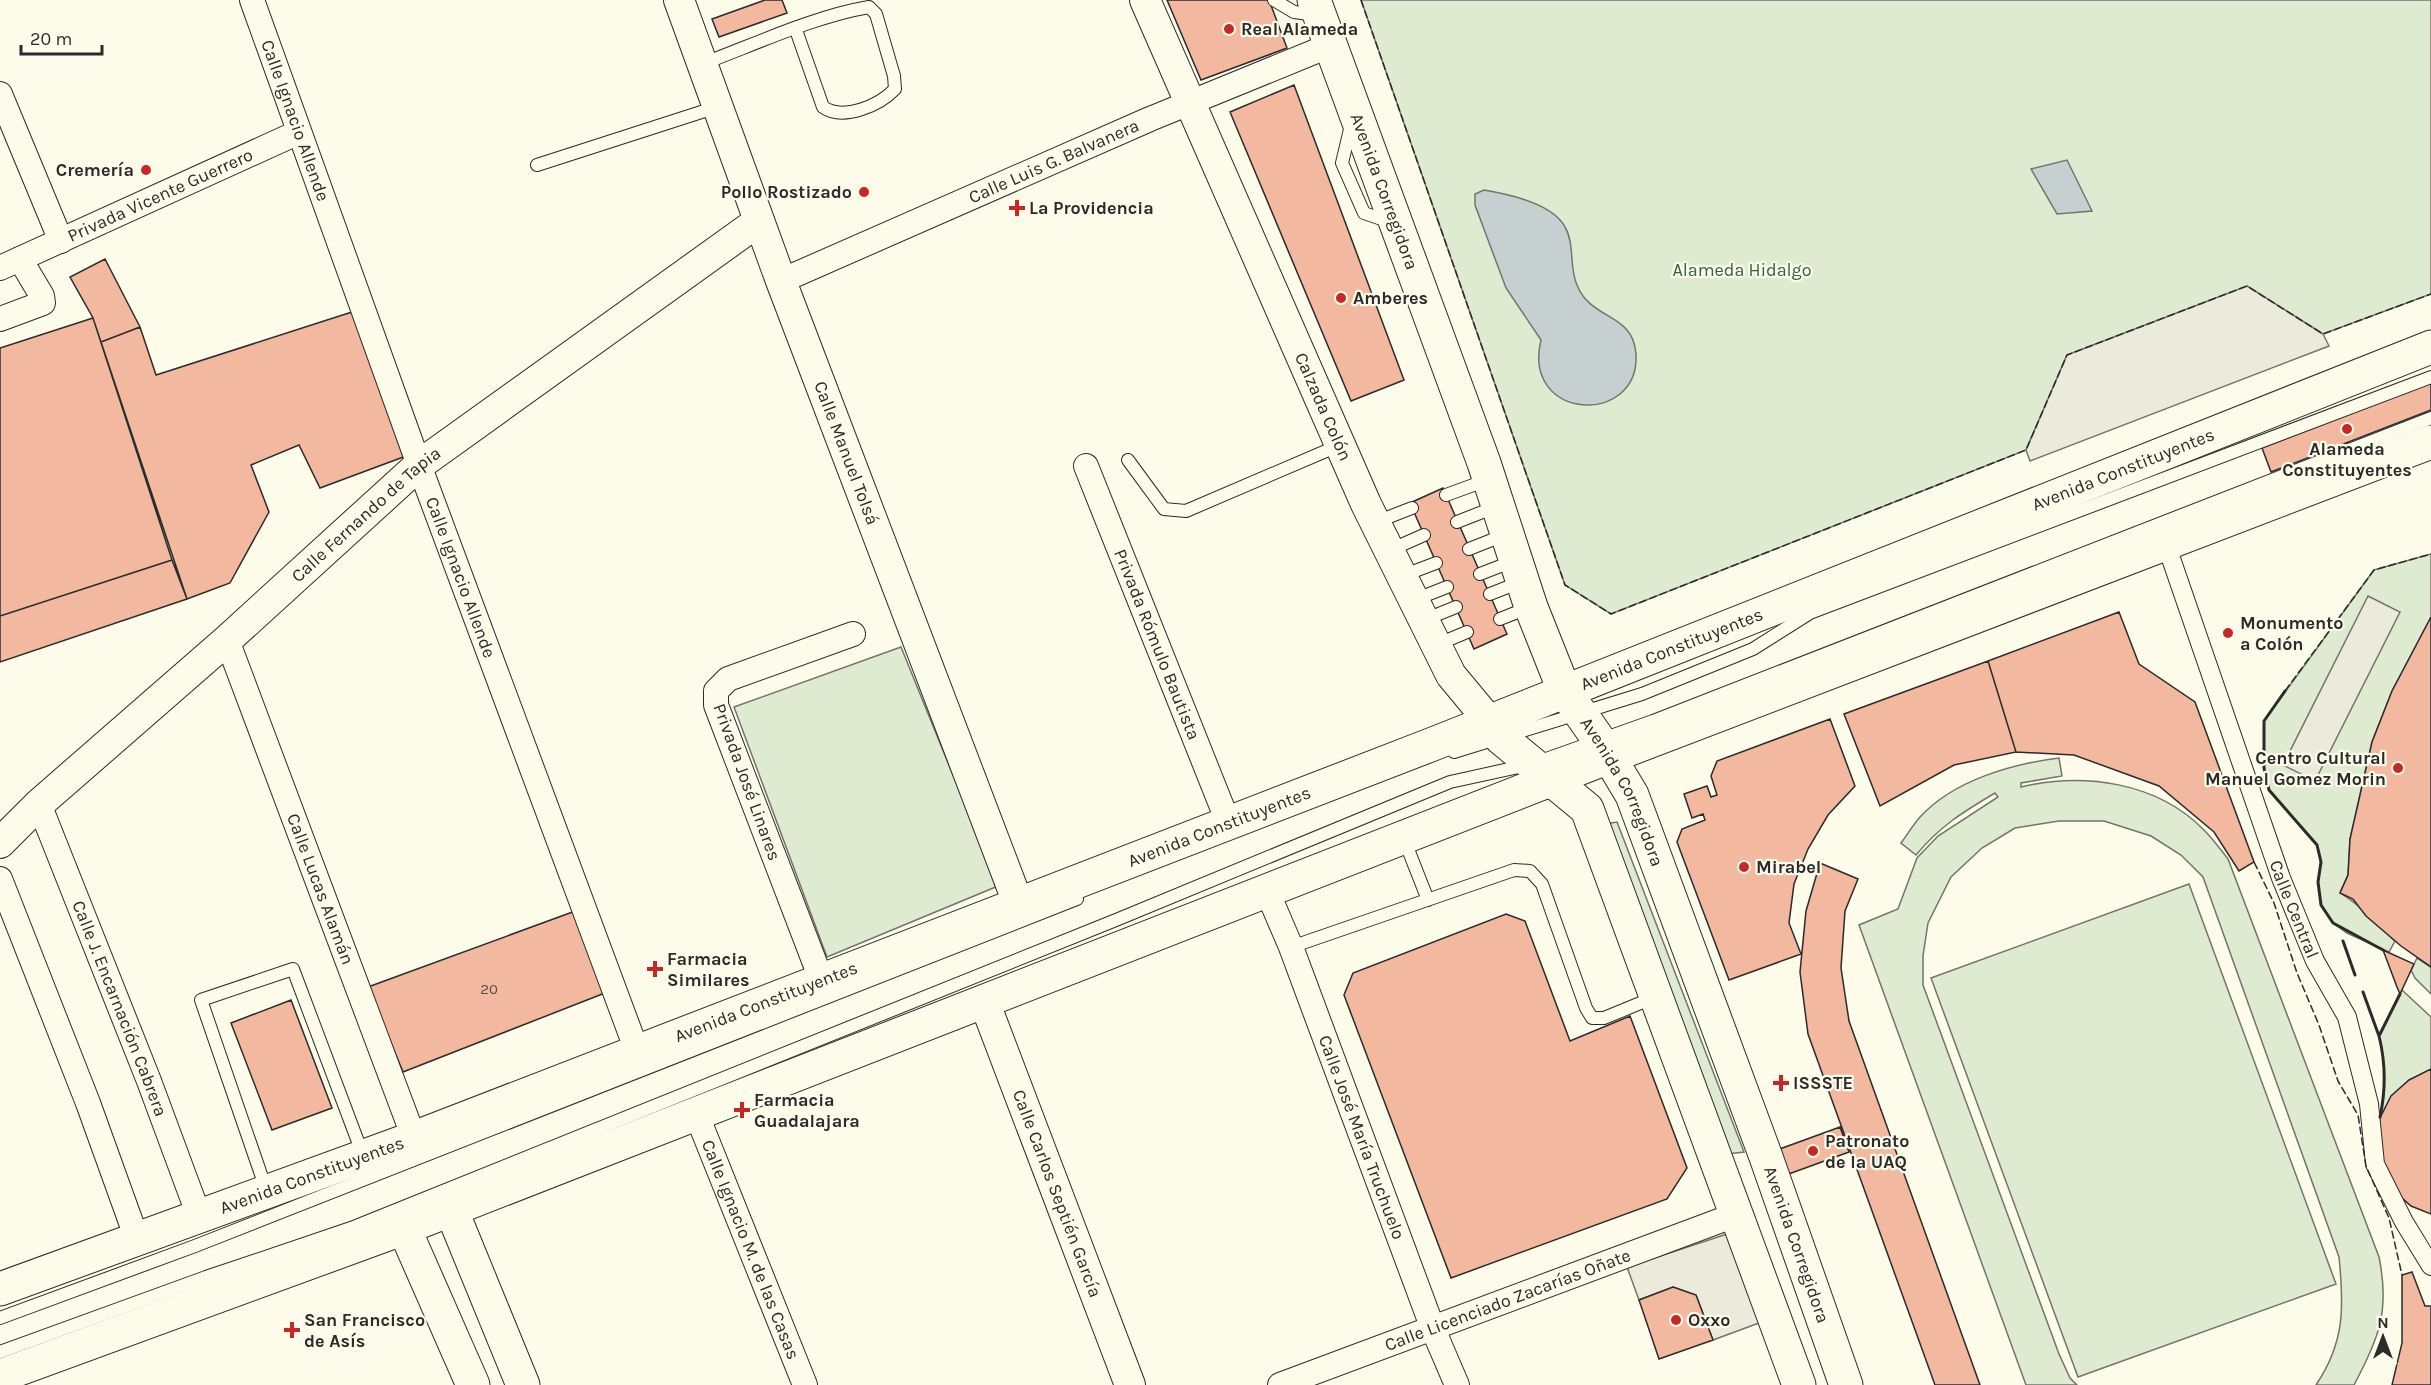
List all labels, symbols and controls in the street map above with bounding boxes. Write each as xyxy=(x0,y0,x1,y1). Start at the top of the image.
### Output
scale bar xyxy=(21,18,102,56)
place label: Real Alameda xyxy=(1241,18,1358,40)
marker: Real Alameda xyxy=(1222,22,1236,36)
text: 20 m xyxy=(30,28,72,50)
street label: Calle Ignacio Allende xyxy=(256,37,334,204)
street label: Avenida Corregidora xyxy=(1346,110,1423,273)
street label: Calle Luis G. Balvanera xyxy=(965,114,1142,208)
street label: Privada Vicente Guerrero xyxy=(64,143,256,247)
place label: Cremería xyxy=(56,159,134,181)
marker: Cremería xyxy=(139,163,153,177)
place label: Pollo Rostizado xyxy=(721,181,852,203)
marker: Pollo Rostizado xyxy=(857,185,871,199)
place label: La Providencia xyxy=(1029,197,1154,219)
marker: La Providencia xyxy=(1010,201,1024,215)
park label: Alameda Hidalgo xyxy=(1672,259,1812,281)
place label: Amberes xyxy=(1353,287,1428,309)
marker: Amberes xyxy=(1334,291,1348,305)
street label: Calzada Colón xyxy=(1290,349,1357,464)
street label: Calle Manuel Tolsá xyxy=(809,378,884,528)
marker: Alameda Constituyentes xyxy=(2340,422,2354,436)
street label: Avenida Constituyentes xyxy=(2029,423,2218,516)
place label: Alameda Constituyentes xyxy=(2282,438,2412,481)
street label: Calle Fernando de Tapia xyxy=(287,442,445,587)
street label: Calle Ignacio Allende xyxy=(421,494,501,661)
street label: Privada Rómulo Bautista xyxy=(1109,546,1205,743)
street label: Avenida Constituyentes xyxy=(1577,603,1766,695)
place label: Monumento a Colón xyxy=(2240,612,2344,655)
marker: Monumento a Colón xyxy=(2221,626,2235,640)
street label: Privada José Linares xyxy=(708,700,786,864)
street label: Avenida Corregidora xyxy=(1575,713,1668,869)
place label: Centro Cultural Manuel Gomez Morin xyxy=(2205,747,2386,790)
marker: Centro Cultural Manuel Gomez Morin xyxy=(2391,761,2405,775)
street label: Avenida Constituyentes xyxy=(1125,781,1314,872)
street label: Calle Lucas Alamán xyxy=(282,810,359,968)
place label: Mirabel xyxy=(1756,856,1821,878)
street label: Calle Central xyxy=(2265,857,2324,962)
marker: Mirabel xyxy=(1737,860,1751,874)
street label: Calle J. Encarnación Cabrera xyxy=(67,897,172,1120)
place label: Farmacia Similares xyxy=(667,948,749,991)
street label: Avenida Constituyentes xyxy=(671,957,861,1047)
marker: Farmacia Similares xyxy=(648,962,662,976)
house number: 20 xyxy=(480,980,498,998)
street label: Calle José María Truchuelo xyxy=(1314,1032,1410,1243)
place label: ISSSTE xyxy=(1793,1072,1853,1094)
marker: ISSSTE xyxy=(1774,1076,1788,1090)
street label: Calle Carlos Septién García xyxy=(1008,1087,1107,1301)
place label: Farmacia Guadalajara xyxy=(754,1089,860,1132)
marker: Farmacia Guadalajara xyxy=(735,1103,749,1117)
place label: Patronato de la UAQ xyxy=(1825,1130,1909,1173)
street label: Avenida Constituyentes xyxy=(217,1132,407,1219)
street label: Calle Ignacio M. de las Casas xyxy=(697,1136,805,1363)
marker: Patronato de la UAQ xyxy=(1806,1144,1820,1158)
street label: Avenida Corregidora xyxy=(1759,1163,1834,1326)
street label: Calle Licenciado Zacarías Oñate xyxy=(1382,1244,1634,1356)
north arrow xyxy=(2353,1307,2413,1367)
place label: San Francisco de Asís xyxy=(304,1309,425,1352)
place label: Oxxo xyxy=(1688,1309,1730,1331)
marker: Oxxo xyxy=(1669,1313,1683,1327)
text: N xyxy=(2377,1313,2389,1332)
marker: San Francisco de Asís xyxy=(285,1323,299,1337)

